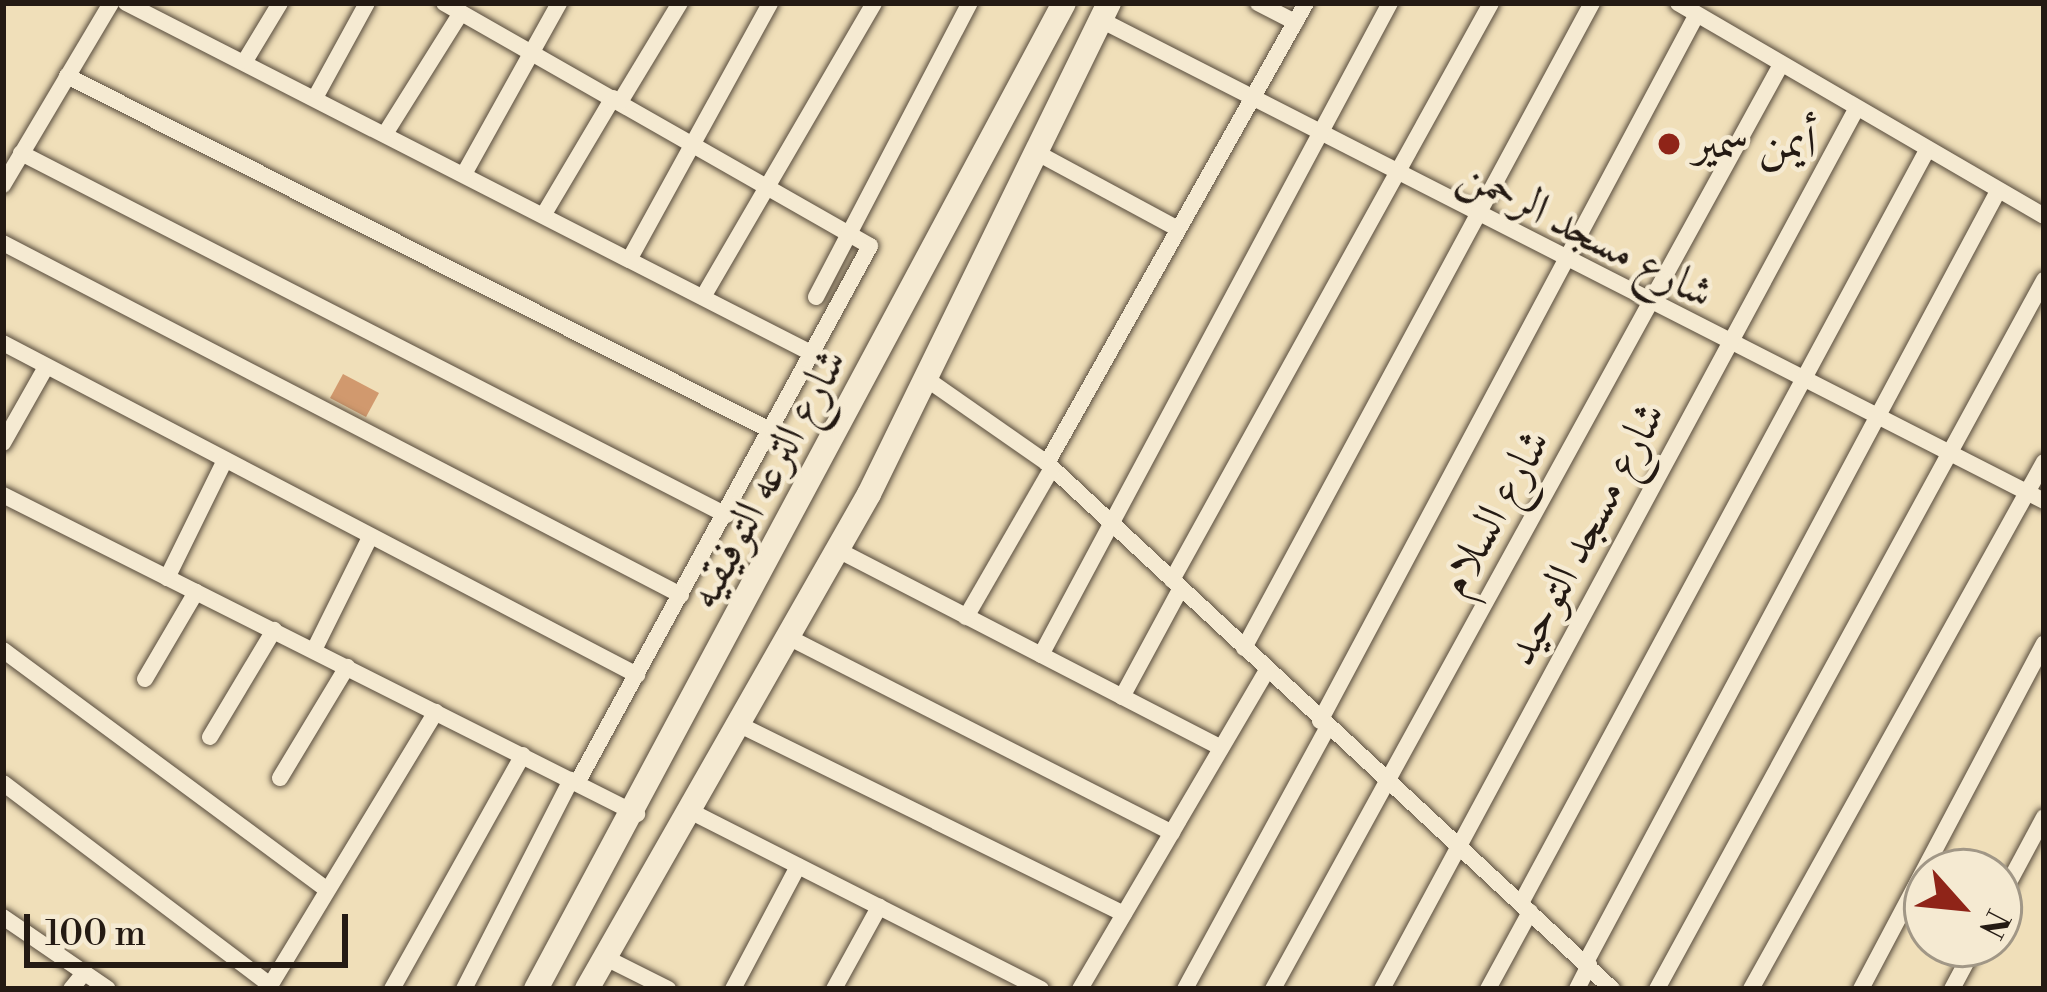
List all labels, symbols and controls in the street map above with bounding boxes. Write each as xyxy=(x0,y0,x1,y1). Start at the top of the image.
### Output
place label: أيمن سمير xyxy=(1693,117,1816,171)
marker: أيمن سمير xyxy=(1656,131,1682,157)
street label: شارع مسجد الرحمن xyxy=(1450,147,1722,321)
street label: شارع الترعه التوفيقيه xyxy=(677,340,859,618)
street label: شارع مسجد التوحيد xyxy=(1494,393,1678,675)
street label: شارع السلام xyxy=(1427,420,1563,606)
north arrow xyxy=(1903,848,2023,968)
scale bar xyxy=(30,890,354,964)
text: N xyxy=(1969,902,2017,944)
text: 100 m xyxy=(45,912,146,957)

